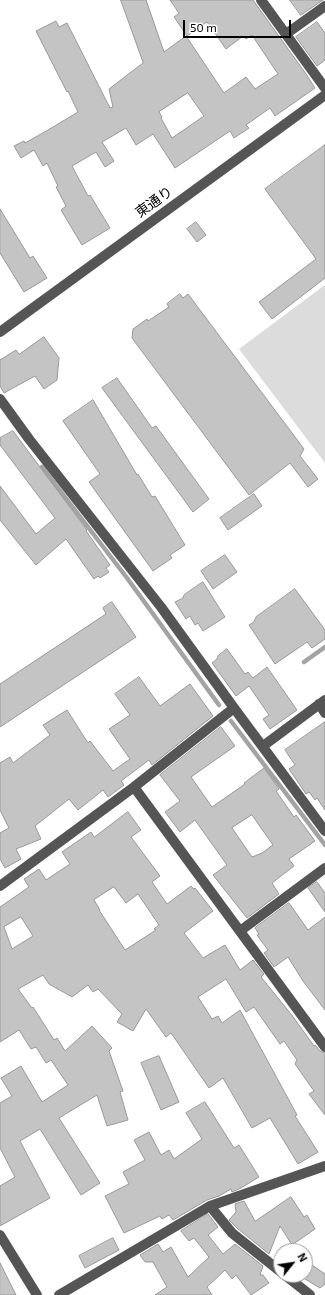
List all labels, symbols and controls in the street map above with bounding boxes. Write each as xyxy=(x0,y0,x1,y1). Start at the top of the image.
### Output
scale bar xyxy=(185,12,293,38)
text: 50 m xyxy=(190,20,217,34)
street label: 東通り xyxy=(132,183,176,221)
north arrow xyxy=(273,1243,313,1283)
text: N xyxy=(295,1251,311,1264)

